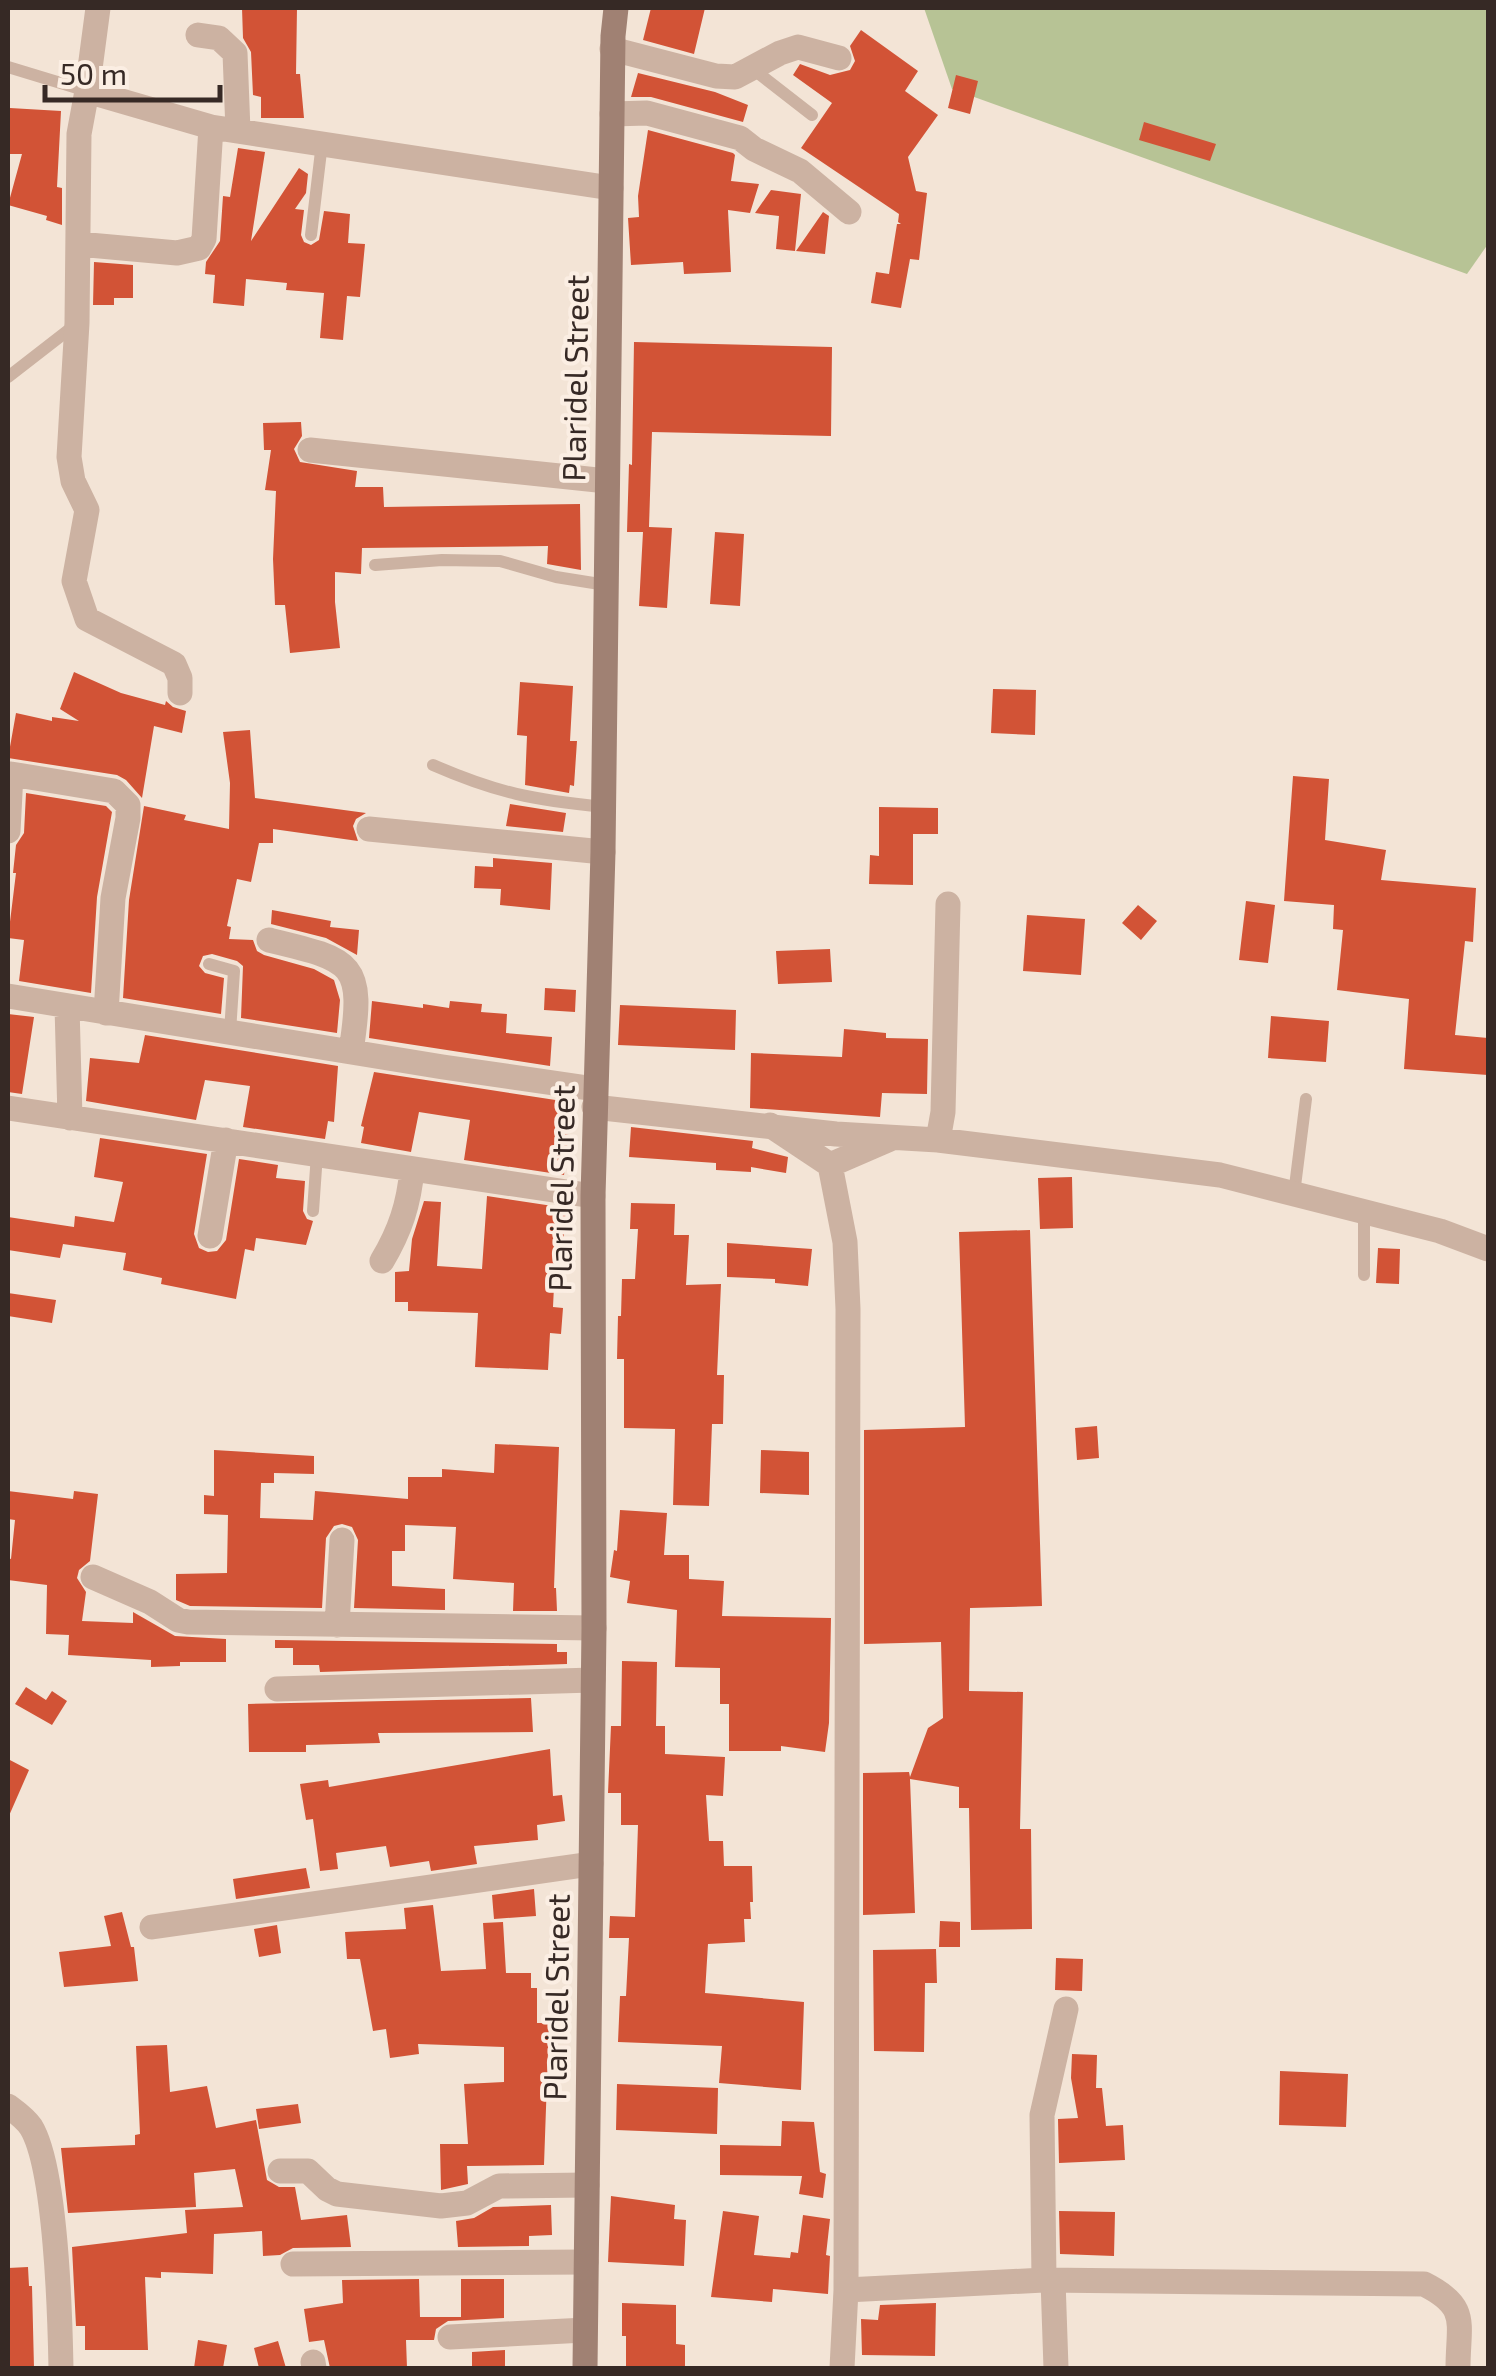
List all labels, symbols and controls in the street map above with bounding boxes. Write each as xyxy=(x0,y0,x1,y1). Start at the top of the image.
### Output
scale bar xyxy=(45,40,220,102)
text: 50 m xyxy=(60,55,127,91)
street label: Plaridel Street xyxy=(553,274,595,482)
street label: Plaridel Street xyxy=(539,1084,581,1292)
street label: Plaridel Street xyxy=(534,1893,576,2101)

